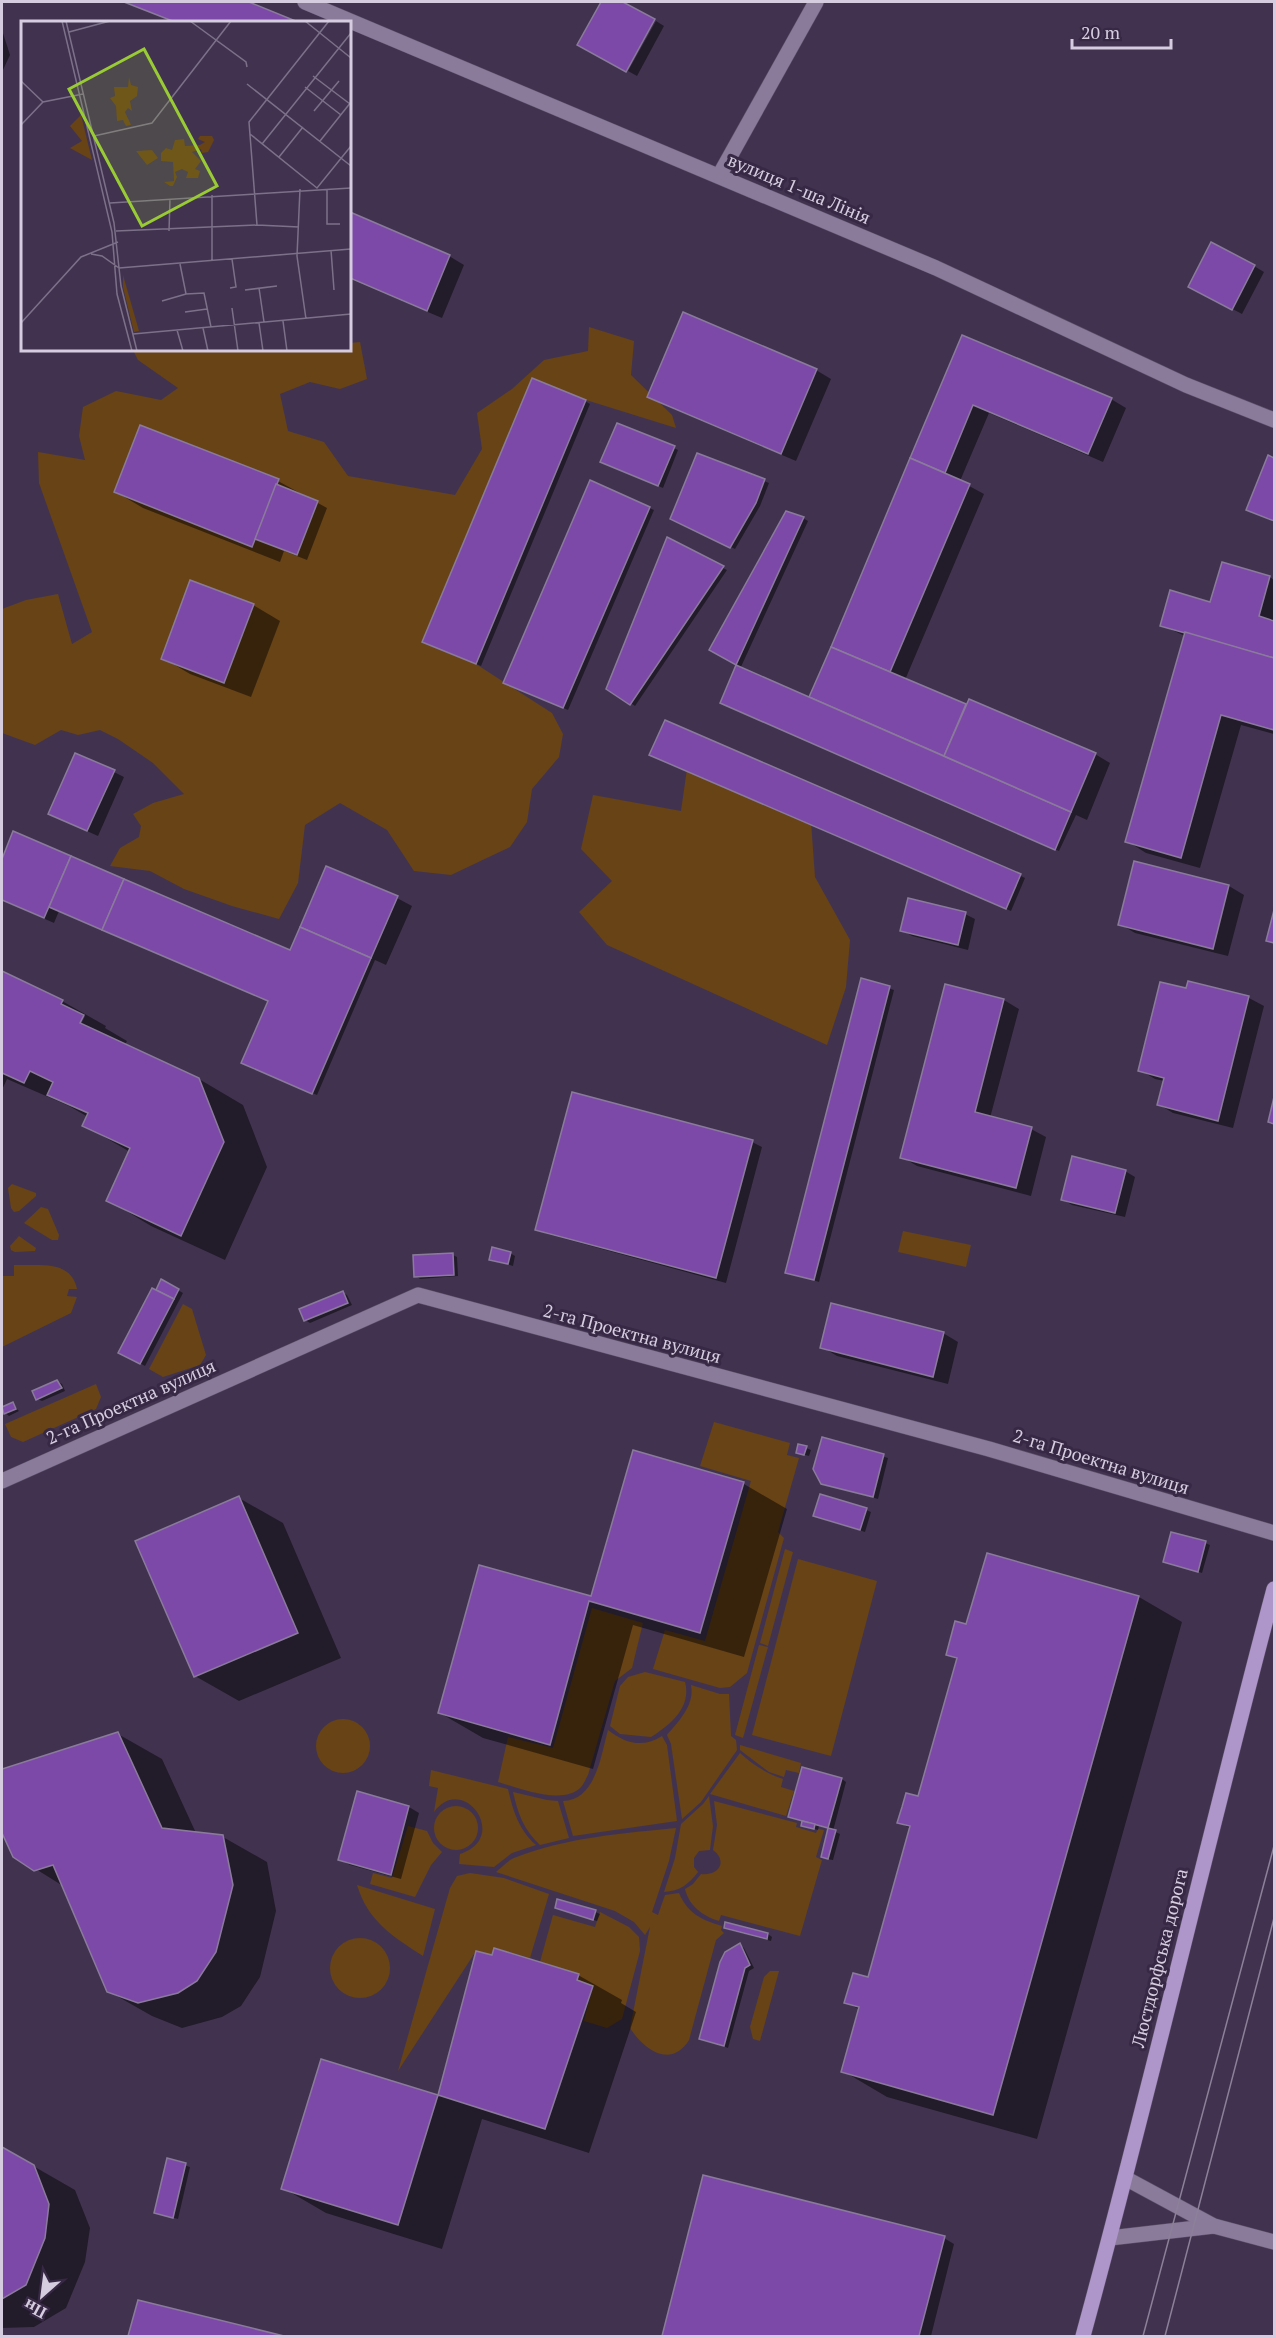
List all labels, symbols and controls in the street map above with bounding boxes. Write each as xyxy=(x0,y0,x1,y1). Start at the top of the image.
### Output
scale bar xyxy=(1072,12,1171,50)
text: 20 m xyxy=(1081,20,1121,44)
inset map xyxy=(21,21,351,351)
street label: вулиця 1-ша Лінія xyxy=(724,147,874,229)
street label: 2-га Проектна вулиця xyxy=(541,1298,724,1368)
street label: 2-га Проектна вулиця xyxy=(42,1353,219,1449)
street label: 2-га Проектна вулиця xyxy=(1010,1423,1192,1499)
street label: Люстдорфська дорога xyxy=(1125,1866,1193,2051)
north arrow xyxy=(12,2266,72,2326)
text: Пн xyxy=(19,2294,50,2324)

